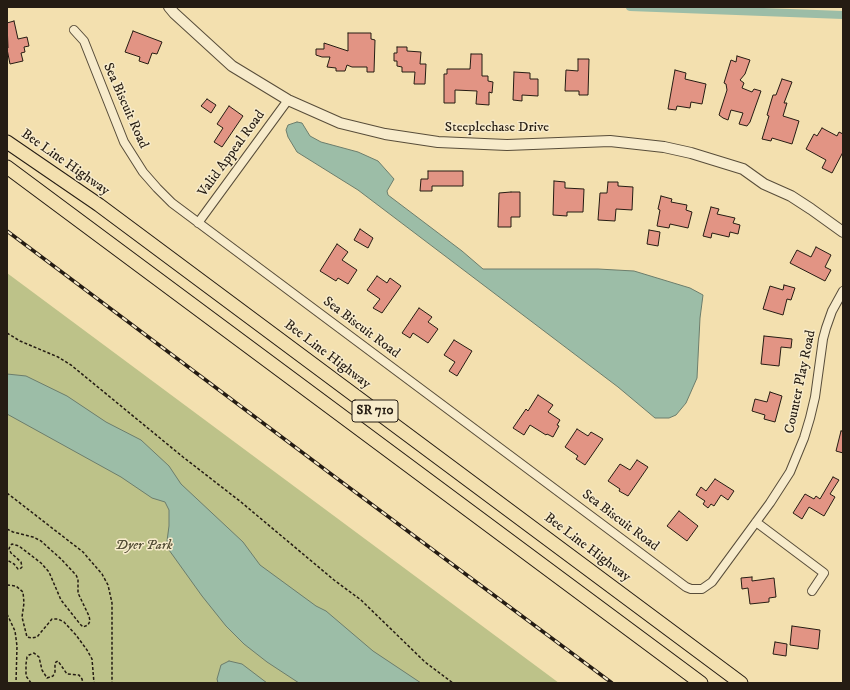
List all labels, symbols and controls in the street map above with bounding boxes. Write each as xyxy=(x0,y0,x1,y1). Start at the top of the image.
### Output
street label: Sea Biscuit Road xyxy=(99,61,151,151)
street label: Valid Appeal Road xyxy=(195,108,269,200)
street label: Steeplechase Drive xyxy=(445,120,549,136)
street label: Bee Line Highway xyxy=(18,126,112,200)
street label: Sea Biscuit Road xyxy=(319,294,403,362)
street label: Bee Line Highway xyxy=(280,317,374,393)
street label: Counter Play Road xyxy=(782,329,820,435)
road number: SR 710 xyxy=(352,400,398,422)
street label: Sea Biscuit Road xyxy=(578,487,662,555)
street label: Bee Line Highway xyxy=(540,510,634,586)
park label: Dyer Park xyxy=(115,538,173,554)

